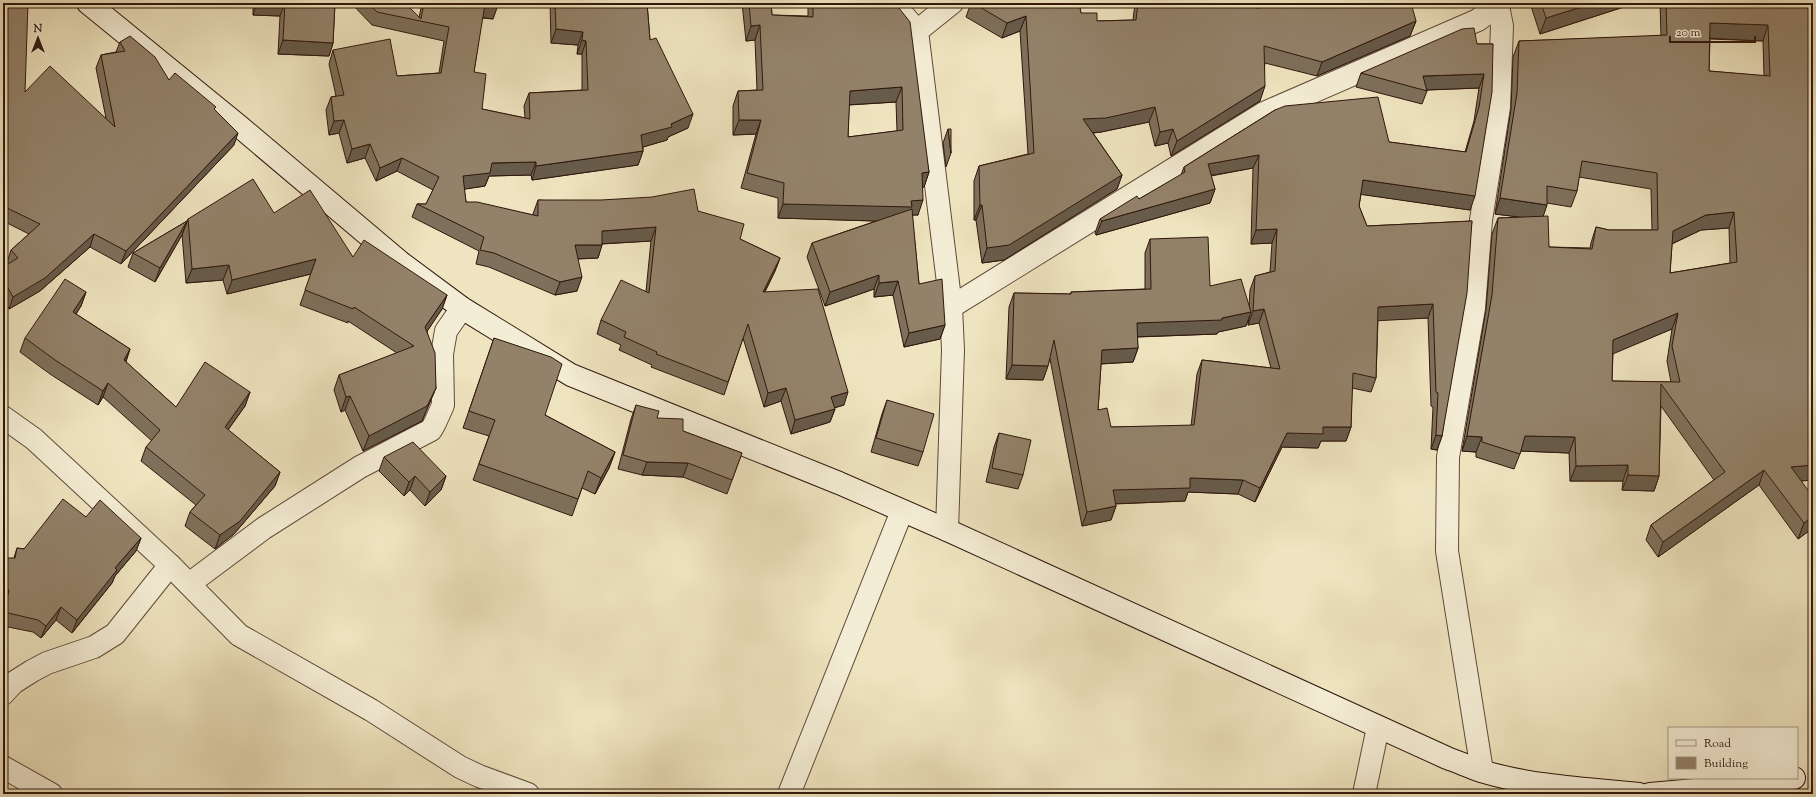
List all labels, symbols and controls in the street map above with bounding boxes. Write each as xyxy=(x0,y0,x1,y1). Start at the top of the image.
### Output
north arrow xyxy=(18,18,58,58)
scale bar xyxy=(1670,18,1755,44)
text: N xyxy=(33,21,43,37)
text: 20 m xyxy=(1676,24,1701,42)
legend xyxy=(1668,727,1798,779)
text: Road xyxy=(1704,735,1731,753)
text: Building xyxy=(1704,755,1748,773)

